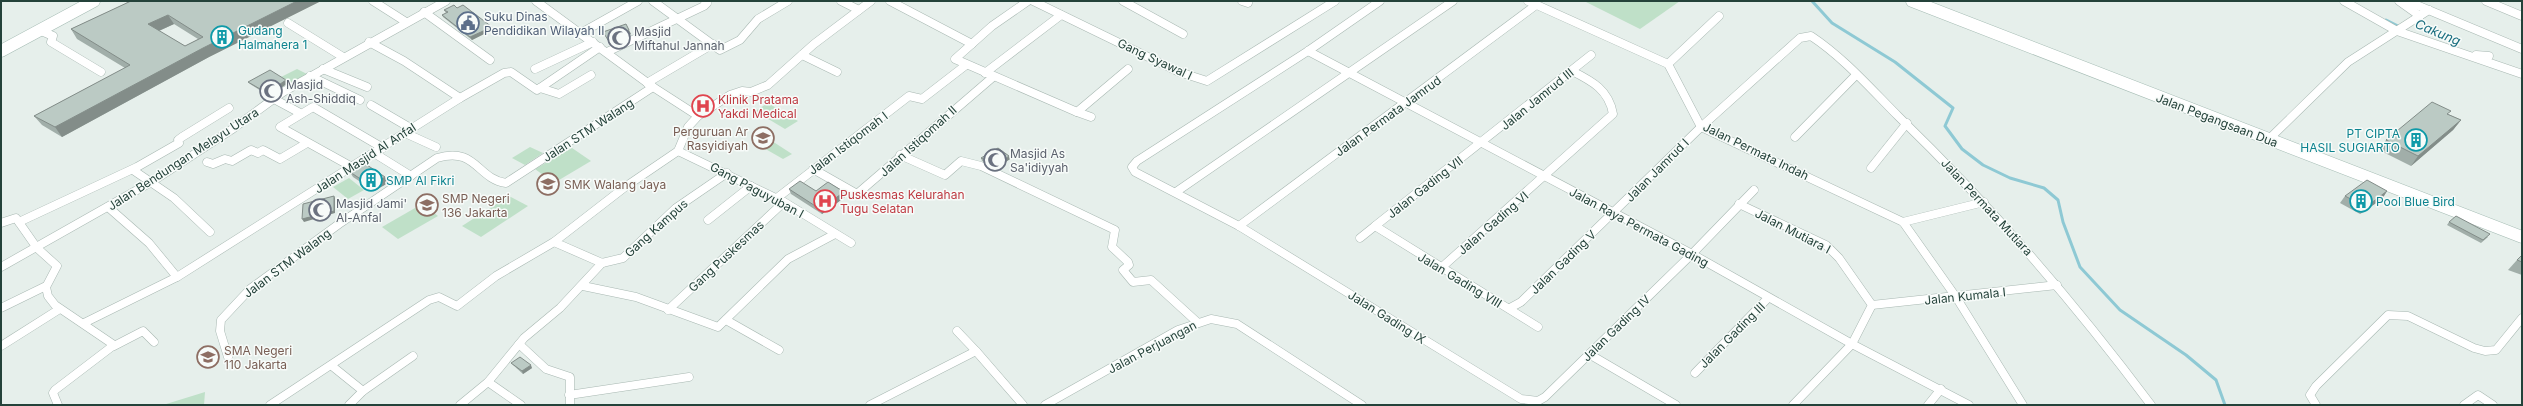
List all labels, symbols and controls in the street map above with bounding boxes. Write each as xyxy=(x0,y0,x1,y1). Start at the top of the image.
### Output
place label: Suku Dinas Pendidikan Wilayah II xyxy=(484,9,605,38)
public building icon: Suku Dinas Pendidikan Wilayah II xyxy=(455,10,481,36)
water label: Cakung xyxy=(2413,15,2463,49)
place label: Gudang Halmahera 1 xyxy=(238,23,307,52)
building icon: Gudang Halmahera 1 xyxy=(209,24,235,50)
place label: Masjid Miftahul Jannah xyxy=(634,24,725,53)
mosque icon: Masjid Miftahul Jannah xyxy=(606,25,632,51)
street label: Gang Syawal I xyxy=(1115,35,1195,83)
street label: Jalan Jamrud III xyxy=(1497,65,1577,133)
street label: Jalan Permata Jamrud xyxy=(1332,72,1444,160)
place label: Masjid Ash-Shiddiq xyxy=(286,77,356,106)
mosque icon: Masjid Ash-Shiddiq xyxy=(258,78,284,104)
street label: Jalan Pegangsaan Dua xyxy=(2154,90,2280,150)
place label: Klinik Pratama Yakdi Medical xyxy=(718,92,799,121)
hospital icon: Klinik Pratama Yakdi Medical xyxy=(690,93,716,119)
street label: Jalan STM Walang xyxy=(540,95,636,165)
street label: Jalan Istiqomah II xyxy=(876,102,960,180)
street label: Jalan Bendungan Melayu Utara xyxy=(105,104,261,214)
street label: Jalan Istiqomah I xyxy=(805,108,891,178)
street label: Jalan Permata Indah xyxy=(1701,119,1811,183)
street label: Jalan Masjid Al Anfal xyxy=(311,120,419,196)
place label: Perguruan Ar Rasyidiyah xyxy=(673,124,748,153)
school or university icon: Perguruan Ar Rasyidiyah xyxy=(750,125,776,151)
place label: PT CIPTA HASIL SUGIARTO xyxy=(2300,126,2400,155)
building icon: PT CIPTA HASIL SUGIARTO xyxy=(2403,127,2429,153)
street label: Jalan Jamrud I xyxy=(1622,135,1692,205)
place label: Masjid As Sa'idiyyah xyxy=(1010,146,1068,175)
mosque icon: Masjid As Sa'idiyyah xyxy=(982,147,1008,173)
street label: Jalan Gading VII xyxy=(1384,153,1466,221)
street label: Jalan Permata Mutiara xyxy=(1938,155,2036,259)
street label: Gang Paguyuban I xyxy=(708,159,806,221)
building icon: SMP Al Fikri xyxy=(358,167,384,193)
school or university icon: SMK Walang Jaya xyxy=(535,171,561,197)
place label: SMP Al Fikri xyxy=(386,173,454,188)
place label: SMK Walang Jaya xyxy=(564,177,666,192)
street label: Jalan Raya Permata Gading xyxy=(1567,184,1711,270)
place label: Puskesmas Kelurahan Tugu Selatan xyxy=(840,187,964,216)
hospital icon: Puskesmas Kelurahan Tugu Selatan xyxy=(812,188,838,214)
street label: Jalan Gading VI xyxy=(1455,188,1531,258)
building icon: Pool Blue Bird xyxy=(2348,188,2374,214)
place label: SMP Negeri 136 Jakarta xyxy=(442,191,510,220)
school or university icon: SMP Negeri 136 Jakarta xyxy=(414,192,440,218)
place label: Pool Blue Bird xyxy=(2376,194,2455,209)
place label: Masjid Jami' Al-Anfal xyxy=(336,196,407,225)
street label: Gang Kampus xyxy=(621,196,691,260)
mosque icon: Masjid Jami' Al-Anfal xyxy=(307,197,333,223)
street label: Jalan Mutiara I xyxy=(1753,205,1833,257)
street label: Gang Puskesmas xyxy=(685,217,767,295)
street label: Jalan STM Walang xyxy=(240,225,334,301)
street label: Jalan Gading V xyxy=(1527,227,1599,297)
street label: Jalan Gading VIII xyxy=(1415,249,1505,311)
street label: Jalan Kumala I xyxy=(1923,284,2007,308)
street label: Jalan Gading IX xyxy=(1345,287,1429,347)
street label: Jalan Gading IV xyxy=(1579,292,1653,364)
street label: Jalan Gading III xyxy=(1696,299,1768,371)
street label: Jalan Perjuangan xyxy=(1105,317,1199,377)
place label: SMA Negeri 110 Jakarta xyxy=(224,343,292,372)
school or university icon: SMA Negeri 110 Jakarta xyxy=(195,344,221,370)

